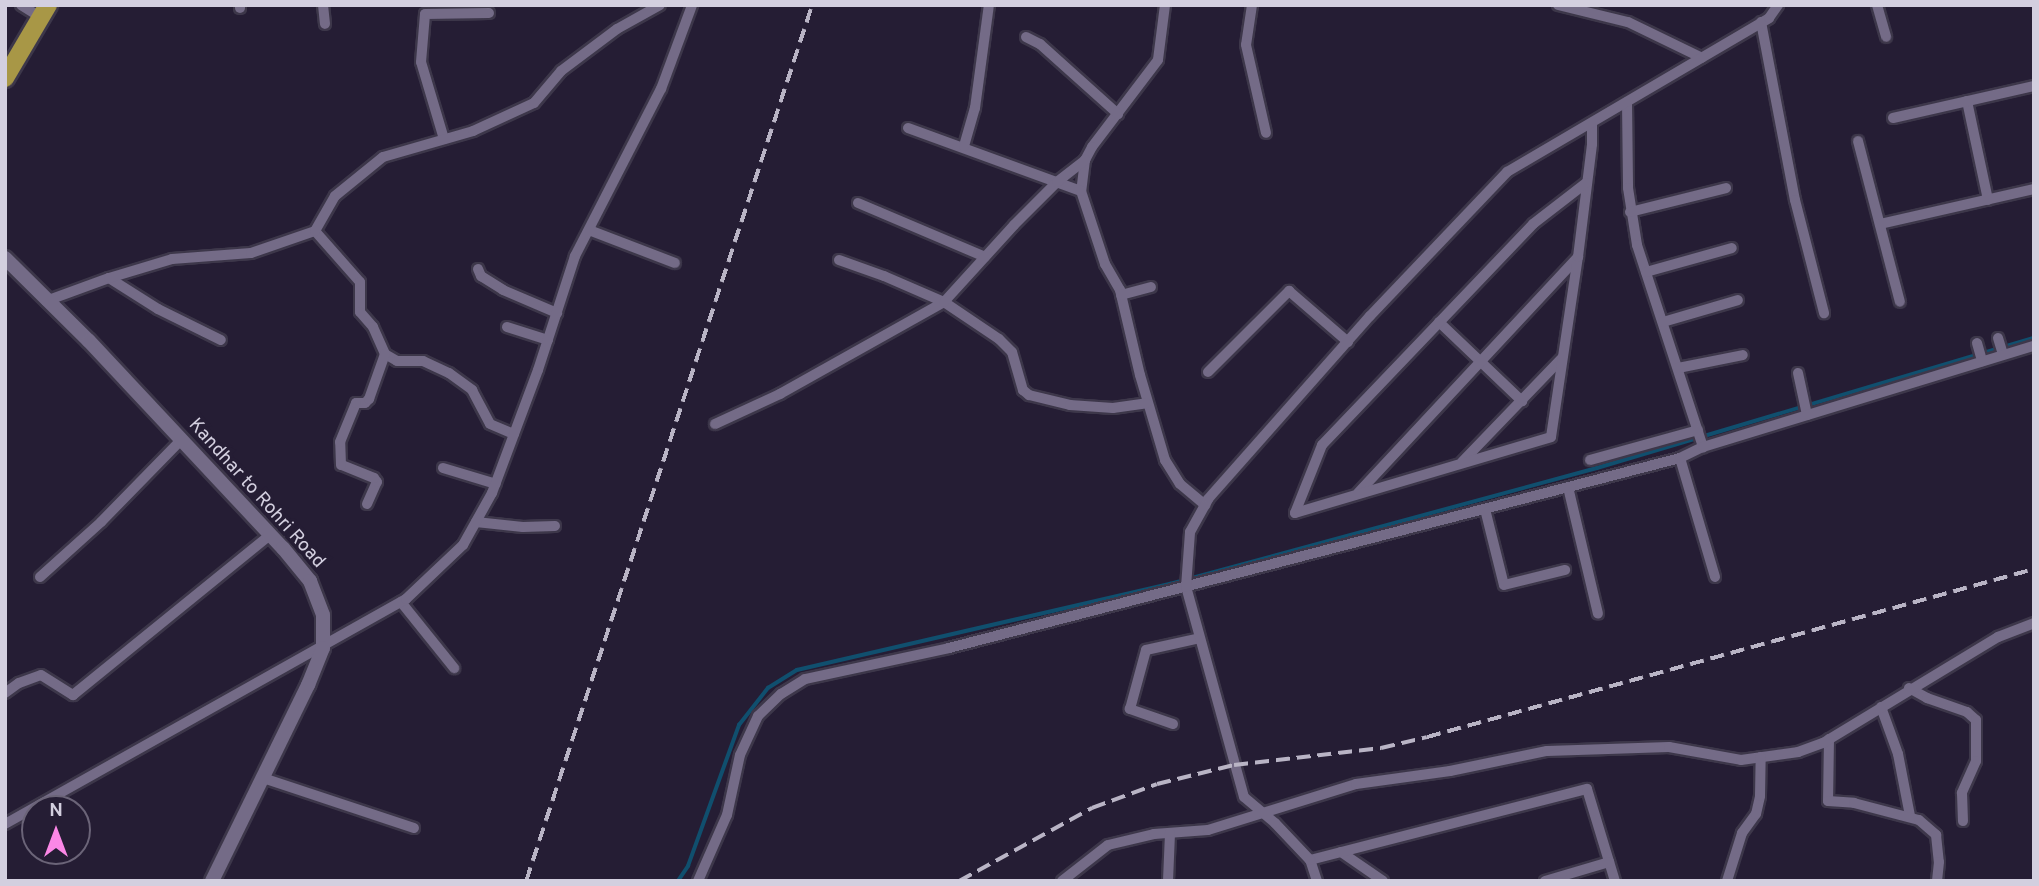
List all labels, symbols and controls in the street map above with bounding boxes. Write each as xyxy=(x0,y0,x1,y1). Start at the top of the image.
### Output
street label: Kandhar to Rohri Road xyxy=(183,415,329,573)
north arrow xyxy=(21,795,91,865)
text: N xyxy=(49,799,63,823)

